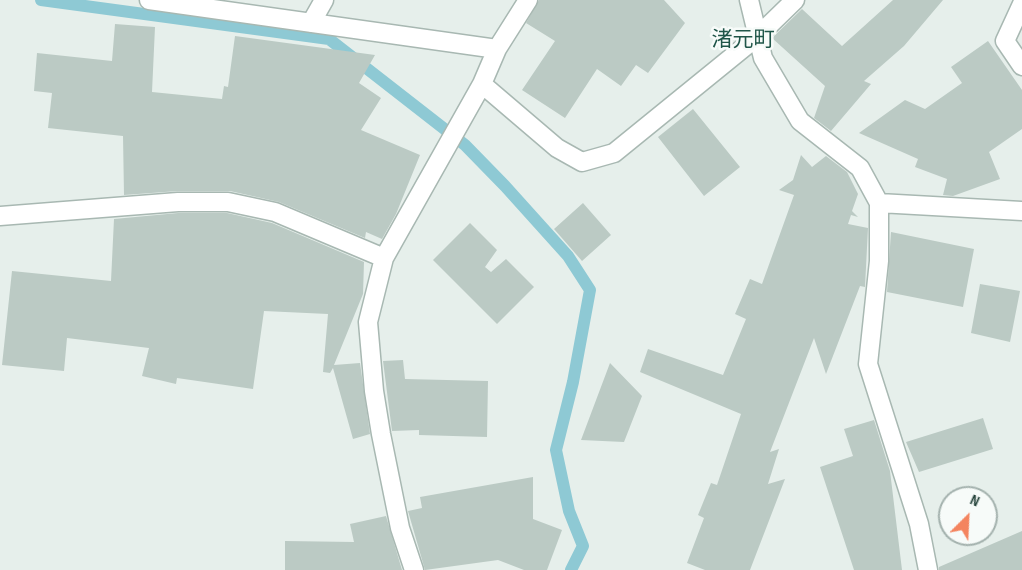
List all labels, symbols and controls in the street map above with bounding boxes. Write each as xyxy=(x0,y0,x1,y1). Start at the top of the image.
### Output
district label: 渚元町 xyxy=(712,28,774,54)
north arrow xyxy=(938,486,998,546)
text: N xyxy=(967,491,982,511)

